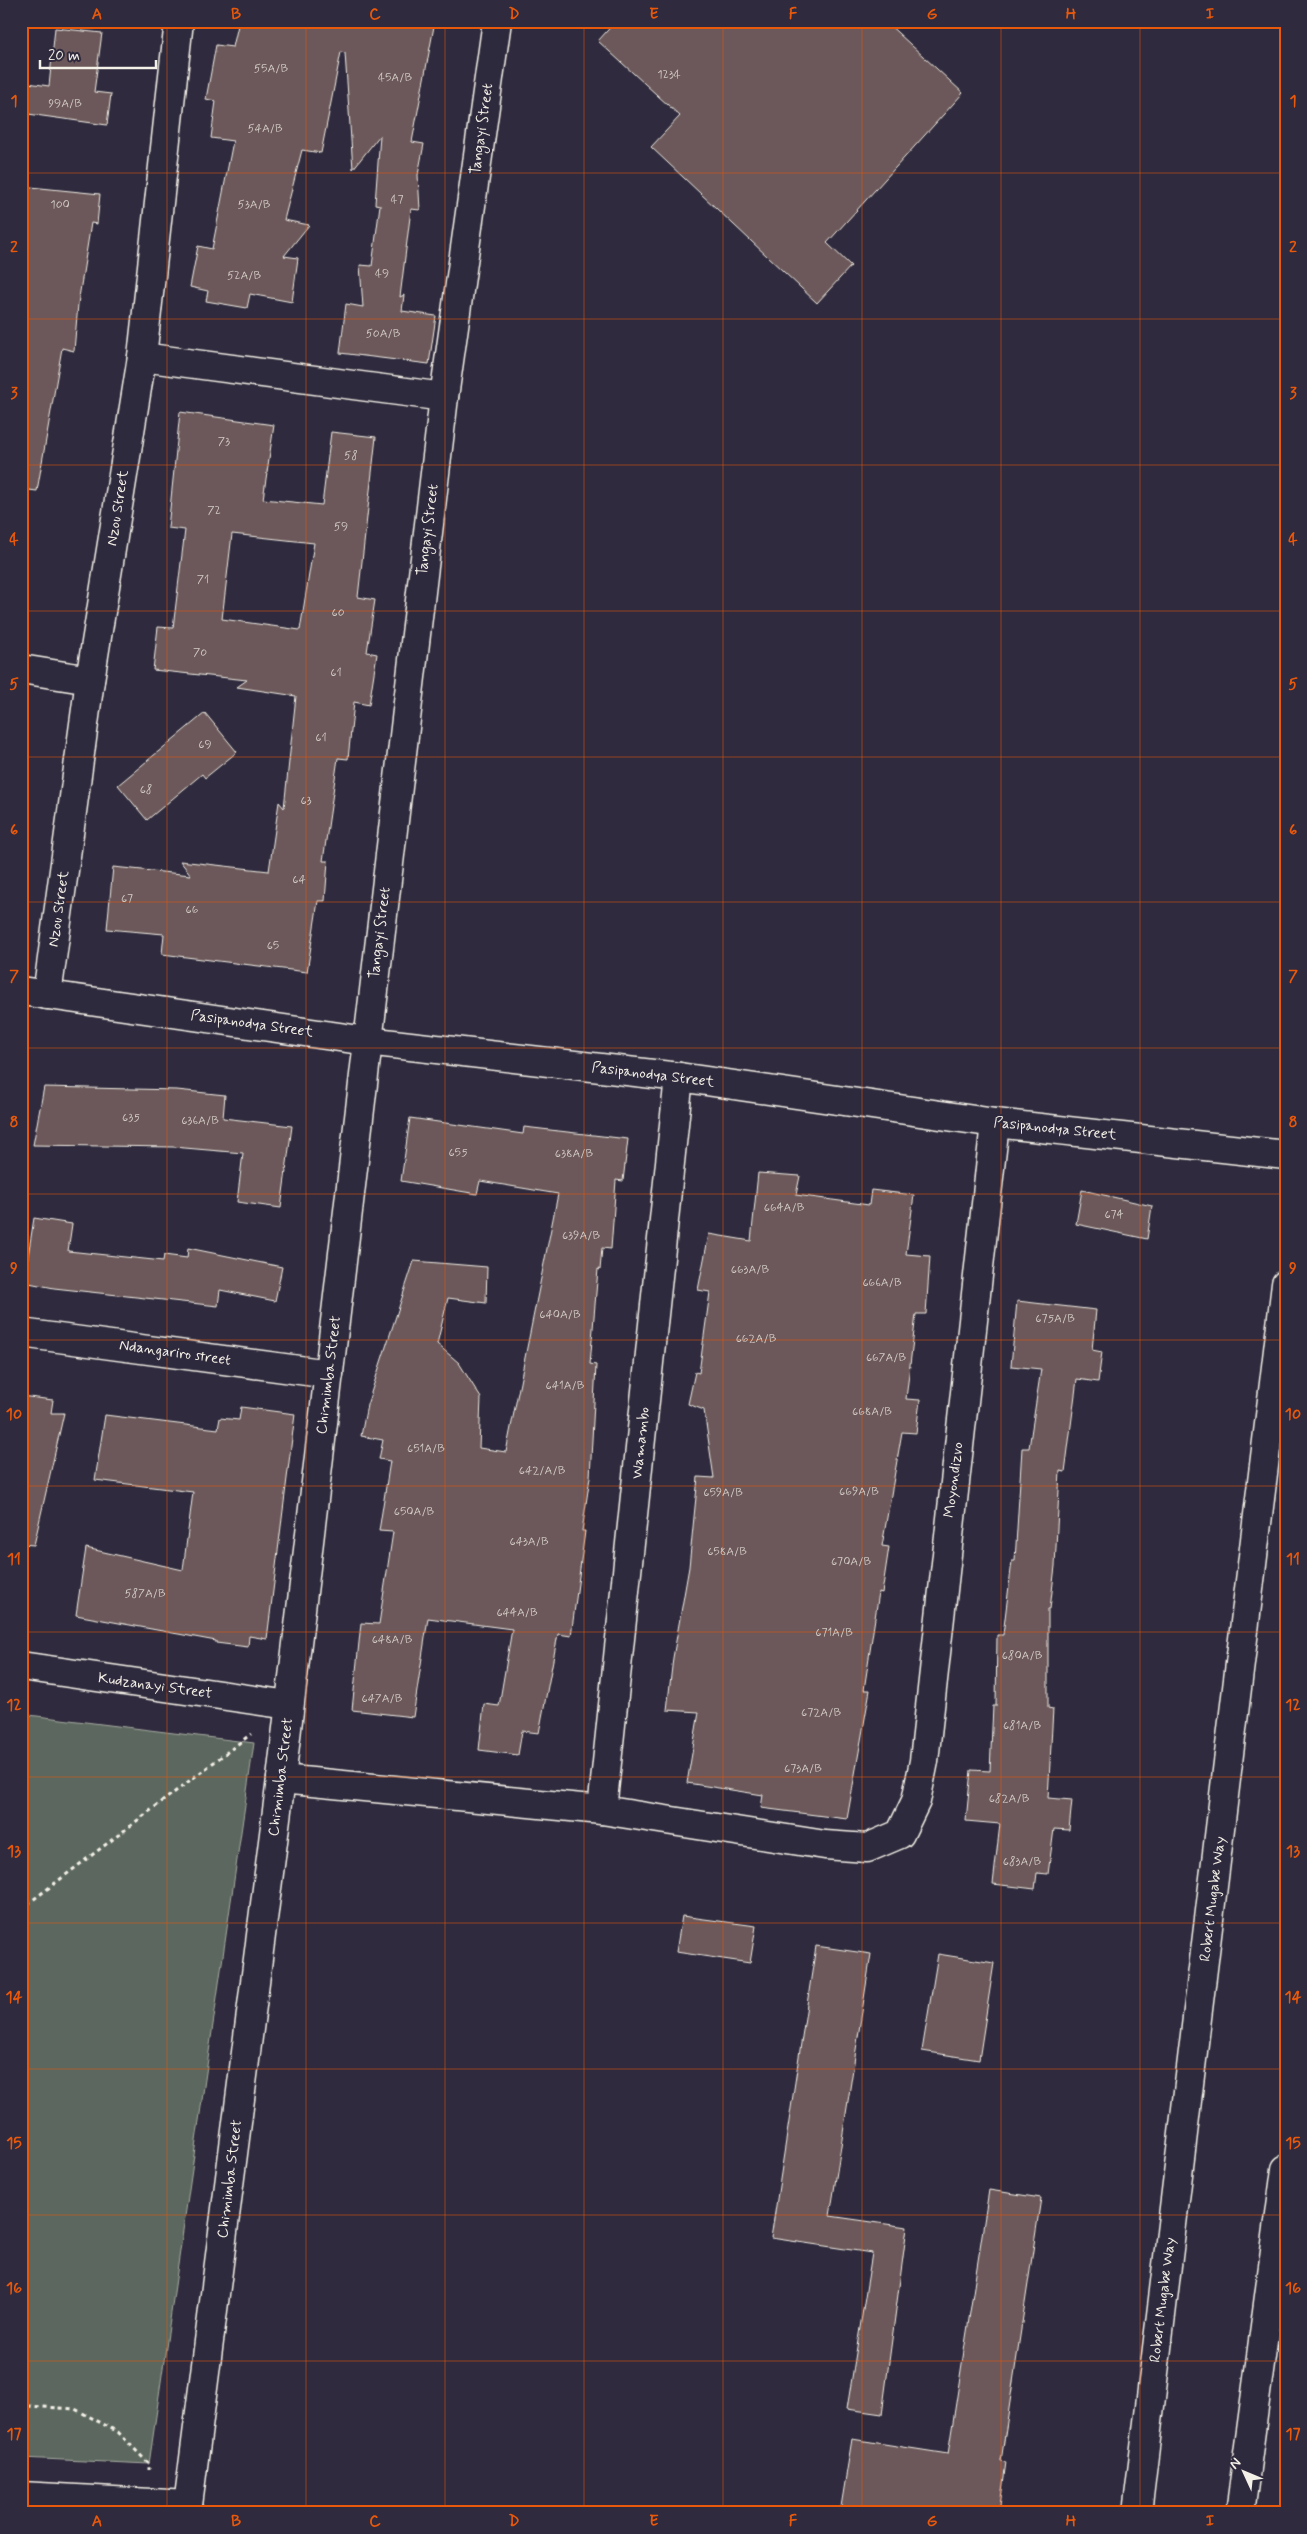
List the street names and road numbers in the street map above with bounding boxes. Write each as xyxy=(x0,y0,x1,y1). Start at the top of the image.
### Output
street label: Tangayi Street xyxy=(466,82,499,176)
street label: Nzou Street xyxy=(102,468,134,547)
street label: Tangayi Street xyxy=(412,483,445,577)
street label: Nzou Street xyxy=(44,869,74,948)
street label: Tangayi Street xyxy=(364,886,397,980)
street label: Pasipanodya Street xyxy=(190,1006,315,1043)
street label: Pasipanodya Street xyxy=(591,1058,716,1092)
street label: Pasipanodya Street xyxy=(993,1113,1118,1145)
street label: Chimimba Street xyxy=(312,1315,346,1435)
street label: Ndangariro street xyxy=(118,1335,232,1371)
street label: Wamambo xyxy=(627,1406,655,1480)
street label: Moyondizvo xyxy=(939,1441,969,1519)
street label: Kudzanayi Street xyxy=(97,1668,213,1704)
street label: Chimimba Street xyxy=(264,1717,298,1837)
street label: Robert Mugabe Way xyxy=(1195,1835,1231,1963)
street label: Chimimba Street xyxy=(213,2119,247,2239)
street label: Robert Mugabe Way xyxy=(1145,2236,1181,2364)

